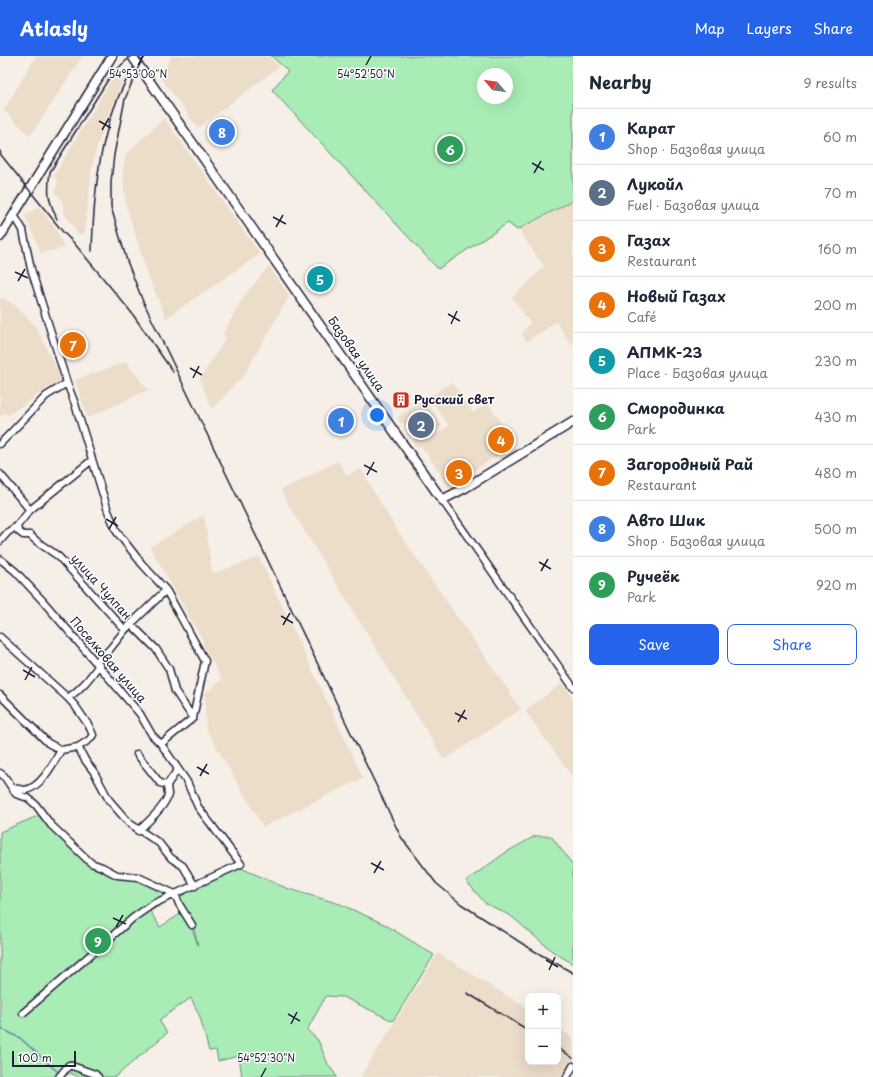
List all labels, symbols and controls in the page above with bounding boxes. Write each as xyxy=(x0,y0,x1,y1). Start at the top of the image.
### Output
text: Atlasly xyxy=(20,14,88,42)
text: Map xyxy=(695,18,725,39)
text: Layers xyxy=(747,18,792,39)
text: Share xyxy=(814,18,853,39)
text: 54°53'00"N xyxy=(109,66,167,81)
text: 54°52'50"N xyxy=(337,66,395,81)
north arrow xyxy=(477,68,513,104)
text: Nearby xyxy=(589,69,651,95)
text: 9 results xyxy=(803,73,857,92)
text: Карат xyxy=(627,116,675,139)
pin: 8 xyxy=(209,117,235,147)
text: 1 xyxy=(599,127,605,146)
text: 60 m xyxy=(823,127,857,146)
pin: 6 xyxy=(437,134,463,164)
text: Shop · Базовая улица xyxy=(627,139,765,158)
text: Лукойл xyxy=(627,172,683,195)
text: 2 xyxy=(597,183,607,202)
text: 70 m xyxy=(824,183,857,202)
text: Fuel · Базовая улица xyxy=(627,195,759,214)
text: Газах xyxy=(627,228,670,251)
text: 3 xyxy=(598,239,606,258)
text: 160 m xyxy=(818,239,857,258)
text: Restaurant xyxy=(627,251,697,270)
pin: 5 xyxy=(307,264,333,294)
text: Новый Газах xyxy=(627,284,726,307)
text: 4 xyxy=(598,295,606,314)
text: 200 m xyxy=(814,295,857,314)
text: Café xyxy=(627,307,656,326)
street label: Базовая улица xyxy=(324,312,390,395)
pin: 7 xyxy=(60,330,86,360)
text: АПМК-23 xyxy=(627,340,702,363)
text: 5 xyxy=(598,351,606,370)
text: 230 m xyxy=(815,351,857,370)
text: Place · Базовая улица xyxy=(627,363,768,382)
building icon: Русский свет xyxy=(391,390,411,410)
place label: Русский свет xyxy=(414,390,495,408)
text: Смородинка xyxy=(627,396,725,419)
your location xyxy=(367,405,387,425)
pin: 1 xyxy=(328,406,354,436)
text: 6 xyxy=(597,407,607,426)
text: 430 m xyxy=(815,407,857,426)
pin: 2 xyxy=(408,410,434,440)
text: Park xyxy=(627,419,656,438)
pin: 4 xyxy=(488,425,514,455)
text: Загородный Рай xyxy=(627,452,753,475)
pin: 3 xyxy=(446,458,472,488)
text: 7 xyxy=(598,463,606,482)
text: 480 m xyxy=(815,463,857,482)
text: Restaurant xyxy=(627,475,697,494)
text: Авто Шик xyxy=(627,508,705,531)
text: 8 xyxy=(598,519,606,538)
text: 500 m xyxy=(814,519,857,538)
text: Shop · Базовая улица xyxy=(627,531,765,550)
street label: улица Чулпан xyxy=(67,549,136,623)
text: Ручеёк xyxy=(627,564,680,587)
text: 9 xyxy=(598,575,606,594)
text: 920 m xyxy=(816,575,857,594)
text: Park xyxy=(627,587,656,606)
street label: Поселковая улица xyxy=(66,612,152,707)
button: Save xyxy=(589,624,719,665)
button: Share xyxy=(727,624,857,665)
pin: 9 xyxy=(85,926,111,956)
map controls xyxy=(525,993,561,1065)
button: + xyxy=(525,993,561,1029)
button: − xyxy=(525,1029,561,1065)
scale bar xyxy=(12,1049,76,1068)
text: 100 m xyxy=(18,1049,52,1066)
text: 54°52'30"N xyxy=(237,1050,295,1065)

